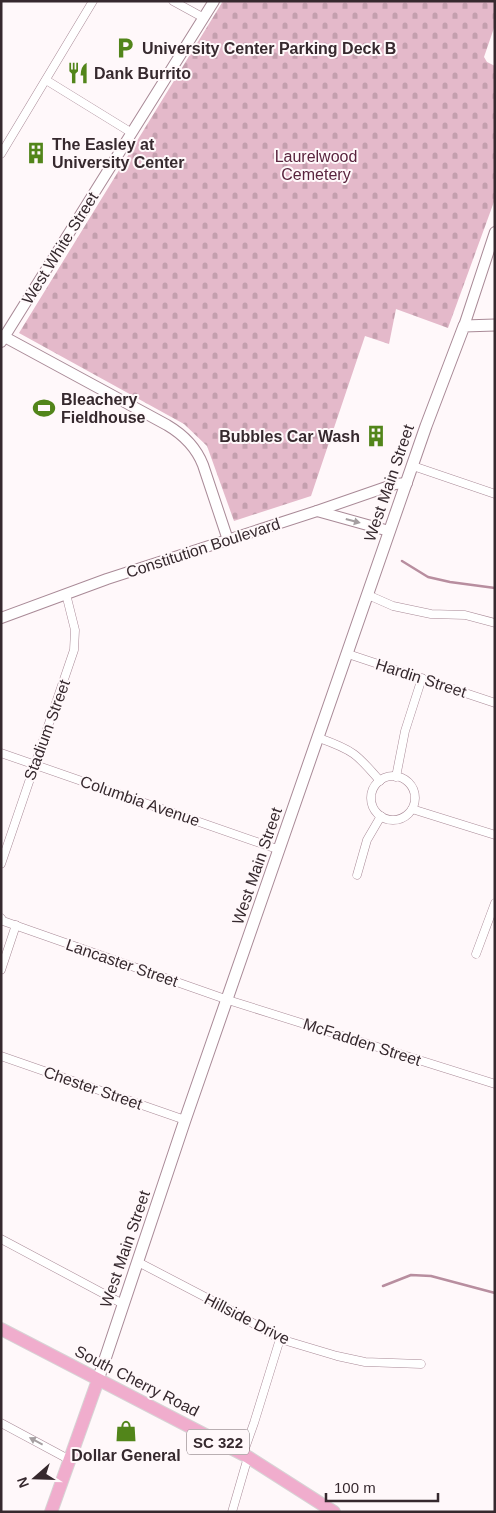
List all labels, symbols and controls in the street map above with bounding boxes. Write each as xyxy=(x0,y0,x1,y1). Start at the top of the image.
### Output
parking icon: University Center Parking Deck B xyxy=(112,35,138,61)
place label: University Center Parking Deck B xyxy=(142,40,396,57)
restaurant icon: Dank Burrito xyxy=(65,60,91,86)
place label: Dank Burrito xyxy=(94,65,191,82)
place label: The Easley at University Center xyxy=(52,136,185,171)
building icon: The Easley at University Center xyxy=(23,140,49,166)
park label: Laurelwood Cemetery xyxy=(275,148,357,183)
street label: West White Street xyxy=(19,188,102,307)
place label: Bleachery Fieldhouse xyxy=(61,391,146,426)
sports icon: Bleachery Fieldhouse xyxy=(31,395,57,421)
street label: West Main Street xyxy=(361,422,417,544)
building icon: Bubbles Car Wash xyxy=(363,423,389,449)
place label: Bubbles Car Wash xyxy=(219,428,360,445)
street label: Constitution Boulevard xyxy=(124,515,282,581)
one-way arrow xyxy=(345,517,360,525)
street label: Hardin Street xyxy=(374,655,469,701)
street label: Stadium Street xyxy=(21,677,73,783)
street label: Columbia Avenue xyxy=(78,773,202,829)
street label: West Main Street xyxy=(229,805,285,927)
street label: Lancaster Street xyxy=(64,936,181,990)
street label: McFadden Street xyxy=(301,1015,424,1069)
street label: Chester Street xyxy=(41,1063,145,1113)
street label: West Main Street xyxy=(97,1188,153,1310)
street label: Hillside Drive xyxy=(202,1290,293,1348)
street label: South Cherry Road xyxy=(72,1342,202,1420)
shop icon: Dollar General xyxy=(113,1418,139,1444)
road number: SC 322 xyxy=(187,1430,249,1454)
one-way arrow xyxy=(28,1437,43,1445)
place label: Dollar General xyxy=(71,1447,181,1464)
north arrow xyxy=(10,1453,60,1503)
scale bar xyxy=(326,1470,438,1502)
text: N xyxy=(14,1475,32,1490)
text: 100 m xyxy=(334,1479,376,1496)

